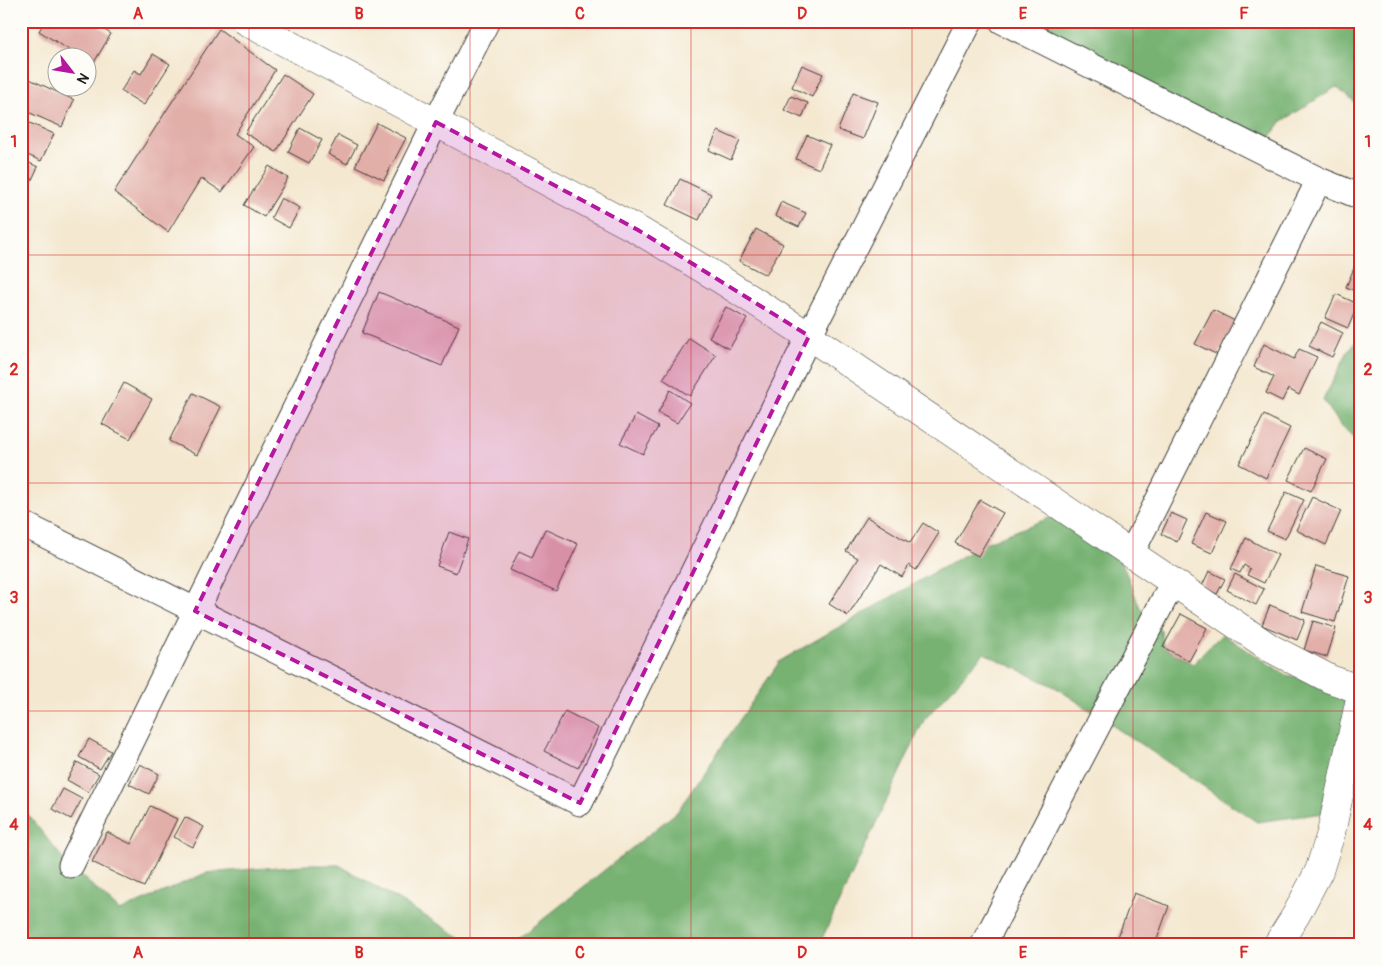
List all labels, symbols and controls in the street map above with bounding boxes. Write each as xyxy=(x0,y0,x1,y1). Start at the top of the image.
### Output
text: A xyxy=(133,4,144,24)
text: B xyxy=(354,4,364,24)
text: C xyxy=(575,4,585,24)
text: D xyxy=(797,4,807,24)
text: E xyxy=(1019,4,1028,24)
text: F xyxy=(1239,4,1249,24)
north arrow xyxy=(48,48,98,98)
text: N xyxy=(73,70,92,87)
text: 1 xyxy=(11,132,17,152)
text: 1 xyxy=(1365,132,1371,152)
text: 2 xyxy=(10,360,19,380)
text: 2 xyxy=(1364,360,1373,380)
text: 3 xyxy=(10,588,19,608)
text: 3 xyxy=(1364,588,1373,608)
text: 4 xyxy=(9,815,19,835)
text: 4 xyxy=(1363,815,1373,835)
text: A xyxy=(133,943,144,963)
text: B xyxy=(354,943,364,963)
text: C xyxy=(575,943,585,963)
text: D xyxy=(797,943,807,963)
text: E xyxy=(1019,943,1028,963)
text: F xyxy=(1239,943,1249,963)

